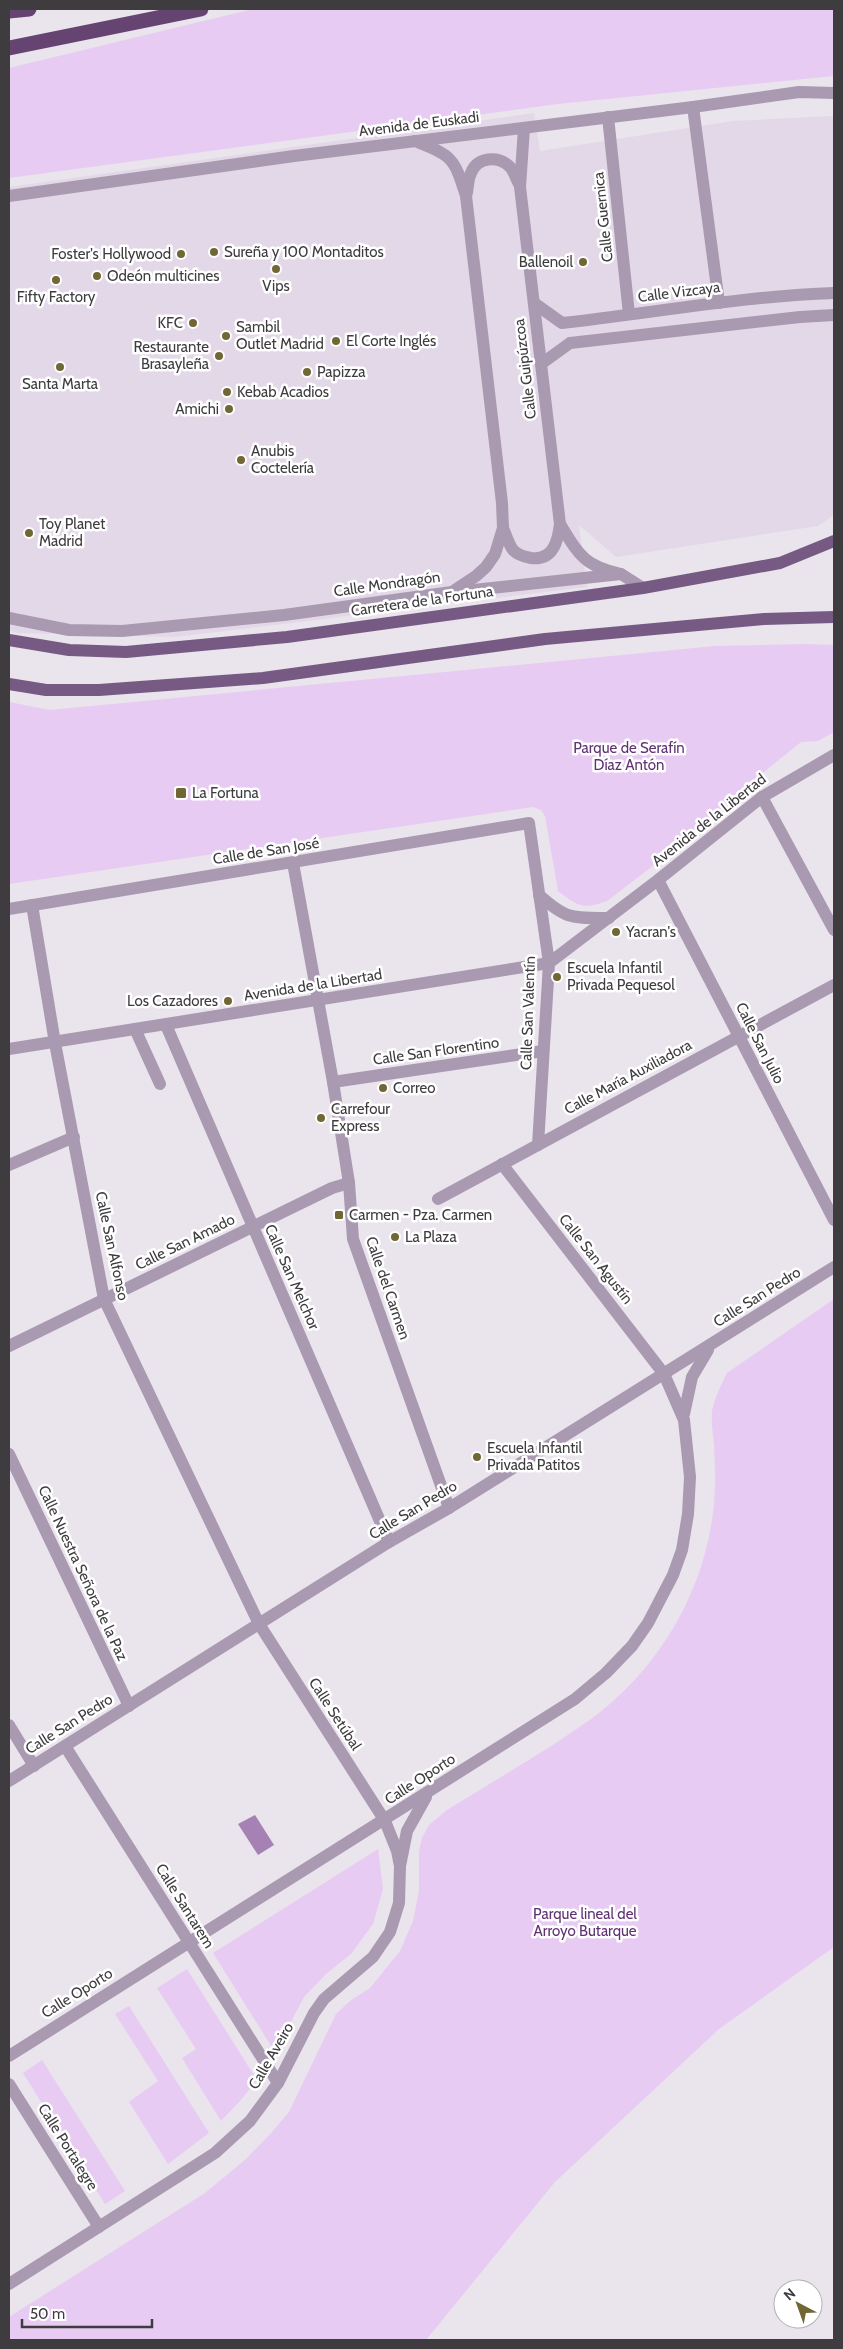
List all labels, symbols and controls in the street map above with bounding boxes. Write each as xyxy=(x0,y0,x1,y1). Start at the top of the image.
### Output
street label: Avenida de Euskadi xyxy=(358,108,480,140)
street label: Calle Guernica xyxy=(589,170,617,263)
place label: Sureña y 100 Montaditos xyxy=(224,243,384,261)
place label: Foster's Hollywood xyxy=(51,245,171,263)
marker: Sureña y 100 Montaditos xyxy=(208,246,220,258)
marker: Foster's Hollywood xyxy=(175,248,187,260)
place label: Ballenoil xyxy=(519,253,573,271)
marker: Ballenoil xyxy=(577,256,589,268)
marker: Vips xyxy=(270,263,282,275)
place label: Odeón multicines xyxy=(107,267,219,285)
marker: Odeón multicines xyxy=(91,270,103,282)
marker: Fifty Factory xyxy=(50,274,62,286)
place label: Vips xyxy=(262,277,290,295)
street label: Calle Vizcaya xyxy=(637,278,722,306)
place label: Fifty Factory xyxy=(17,288,96,306)
place label: KFC xyxy=(158,314,183,332)
marker: KFC xyxy=(187,317,199,329)
street label: Calle Guipúzcoa xyxy=(510,317,540,420)
place label: Sambil Outlet Madrid xyxy=(236,318,324,353)
marker: Sambil Outlet Madrid xyxy=(220,330,232,342)
place label: El Corte Inglés xyxy=(346,332,436,350)
marker: El Corte Inglés xyxy=(330,335,342,347)
place label: Restaurante Brasayleña xyxy=(133,338,210,373)
marker: Restaurante Brasayleña xyxy=(213,350,225,362)
marker: Santa Marta xyxy=(54,361,66,373)
place label: Papizza xyxy=(317,363,366,381)
marker: Papizza xyxy=(301,366,313,378)
place label: Santa Marta xyxy=(22,375,99,393)
place label: Kebab Acadios xyxy=(237,383,329,401)
marker: Kebab Acadios xyxy=(221,386,233,398)
place label: Amichi xyxy=(175,400,219,418)
marker: Amichi xyxy=(223,403,235,415)
place label: Anubis Coctelería xyxy=(251,442,315,477)
marker: Anubis Coctelería xyxy=(235,454,247,466)
place label: Toy Planet Madrid xyxy=(39,515,105,550)
marker: Toy Planet Madrid xyxy=(23,527,35,539)
street label: Calle Mondragón xyxy=(333,568,441,600)
street label: Carretera de la Fortuna xyxy=(350,582,495,620)
park label: Parque de Serafín Díaz Antón xyxy=(573,739,685,774)
street label: Avenida de la Libertad xyxy=(648,770,770,870)
place label: La Fortuna xyxy=(192,784,260,802)
marker: La Fortuna xyxy=(174,786,188,800)
street label: Calle de San José xyxy=(212,834,321,868)
place label: Yacran's xyxy=(625,923,676,941)
marker: Yacran's xyxy=(610,926,622,938)
street label: Calle San Valentín xyxy=(517,956,539,1070)
place label: Escuela Infantil Privada Pequesol xyxy=(567,959,675,994)
street label: Avenida de la Libertad xyxy=(243,965,383,1005)
marker: Escuela Infantil Privada Pequesol xyxy=(551,971,563,983)
place label: Los Cazadores xyxy=(127,992,218,1010)
marker: Los Cazadores xyxy=(222,995,234,1007)
street label: Calle San Julio xyxy=(732,999,788,1087)
street label: Calle San Florentino xyxy=(372,1033,500,1069)
street label: Calle María Auxiliadora xyxy=(561,1035,696,1118)
place label: Correo xyxy=(393,1079,436,1097)
marker: Correo xyxy=(377,1082,389,1094)
place label: Carrefour Express xyxy=(331,1100,390,1135)
marker: Carrefour Express xyxy=(315,1112,327,1124)
street label: Calle San Alfonso xyxy=(92,1190,132,1302)
place label: Carmen - Pza. Carmen xyxy=(349,1206,492,1224)
marker: Carmen - Pza. Carmen xyxy=(333,1209,345,1221)
street label: Calle San Amado xyxy=(132,1210,238,1274)
street label: Calle San Agustín xyxy=(555,1210,637,1308)
street label: Calle San Melchor xyxy=(261,1222,323,1333)
place label: La Plaza xyxy=(405,1228,457,1246)
marker: La Plaza xyxy=(389,1231,401,1243)
street label: Calle del Carmen xyxy=(362,1234,414,1342)
street label: Calle San Pedro xyxy=(710,1263,804,1331)
place label: Escuela Infantil Privada Patitos xyxy=(487,1439,582,1474)
marker: Escuela Infantil Privada Patitos xyxy=(471,1451,483,1463)
street label: Calle San Pedro xyxy=(366,1477,460,1543)
street label: Calle Nuestra Señora de la Paz xyxy=(34,1482,132,1664)
street label: Calle Setúbal xyxy=(305,1674,365,1754)
street label: Calle San Pedro xyxy=(22,1690,116,1758)
street label: Calle Oporto xyxy=(381,1750,459,1808)
street label: Calle Santarem xyxy=(152,1860,218,1952)
park label: Parque lineal del Arroyo Butarque xyxy=(533,1905,637,1940)
street label: Calle Oporto xyxy=(38,1964,116,2022)
street label: Calle Aveiro xyxy=(245,2019,297,2093)
street label: Calle Portalegre xyxy=(34,2100,102,2194)
north arrow xyxy=(773,2279,823,2329)
text: N xyxy=(780,2284,799,2304)
scale bar xyxy=(22,2296,152,2328)
text: 50 m xyxy=(30,2305,65,2323)

